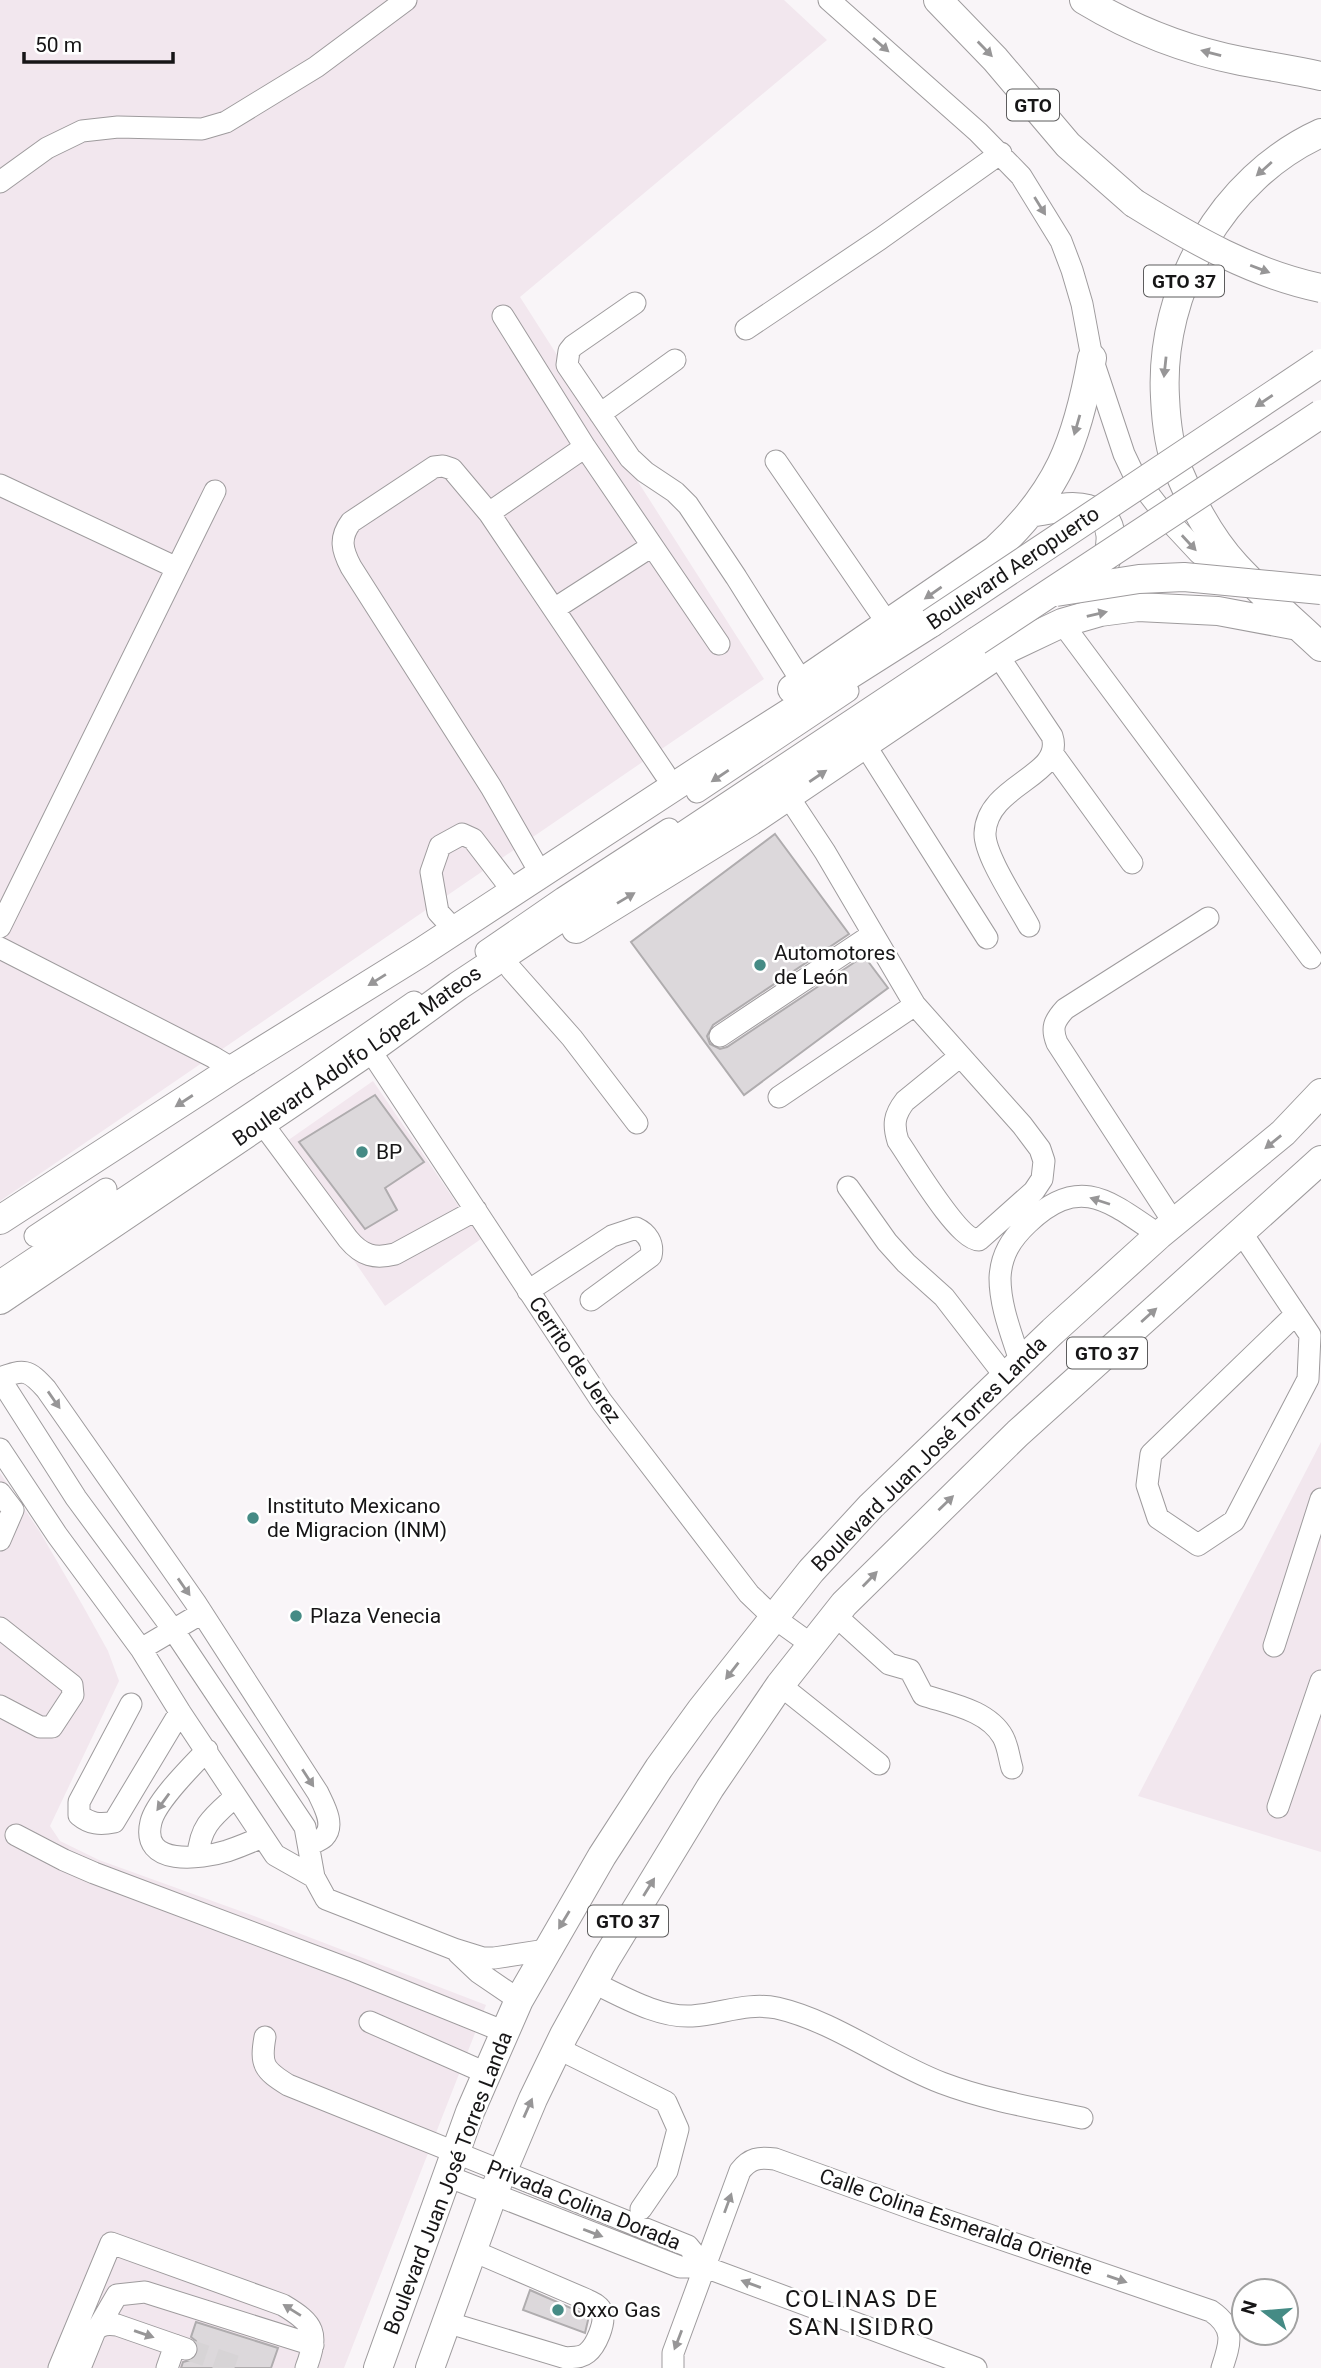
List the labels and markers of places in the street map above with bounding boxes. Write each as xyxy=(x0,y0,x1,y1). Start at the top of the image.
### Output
place label: Automotores de León xyxy=(774,941,896,989)
marker: Automotores de León xyxy=(752,957,768,973)
place label: BP xyxy=(376,1140,402,1164)
marker: BP xyxy=(354,1144,370,1160)
place label: Instituto Mexicano de Migracion (INM) xyxy=(267,1494,447,1542)
marker: Instituto Mexicano de Migracion (INM) xyxy=(245,1510,261,1526)
place label: Plaza Venecia xyxy=(310,1604,441,1628)
marker: Plaza Venecia xyxy=(288,1608,304,1624)
place label: Oxxo Gas xyxy=(572,2298,661,2322)
marker: Oxxo Gas xyxy=(550,2302,566,2318)

